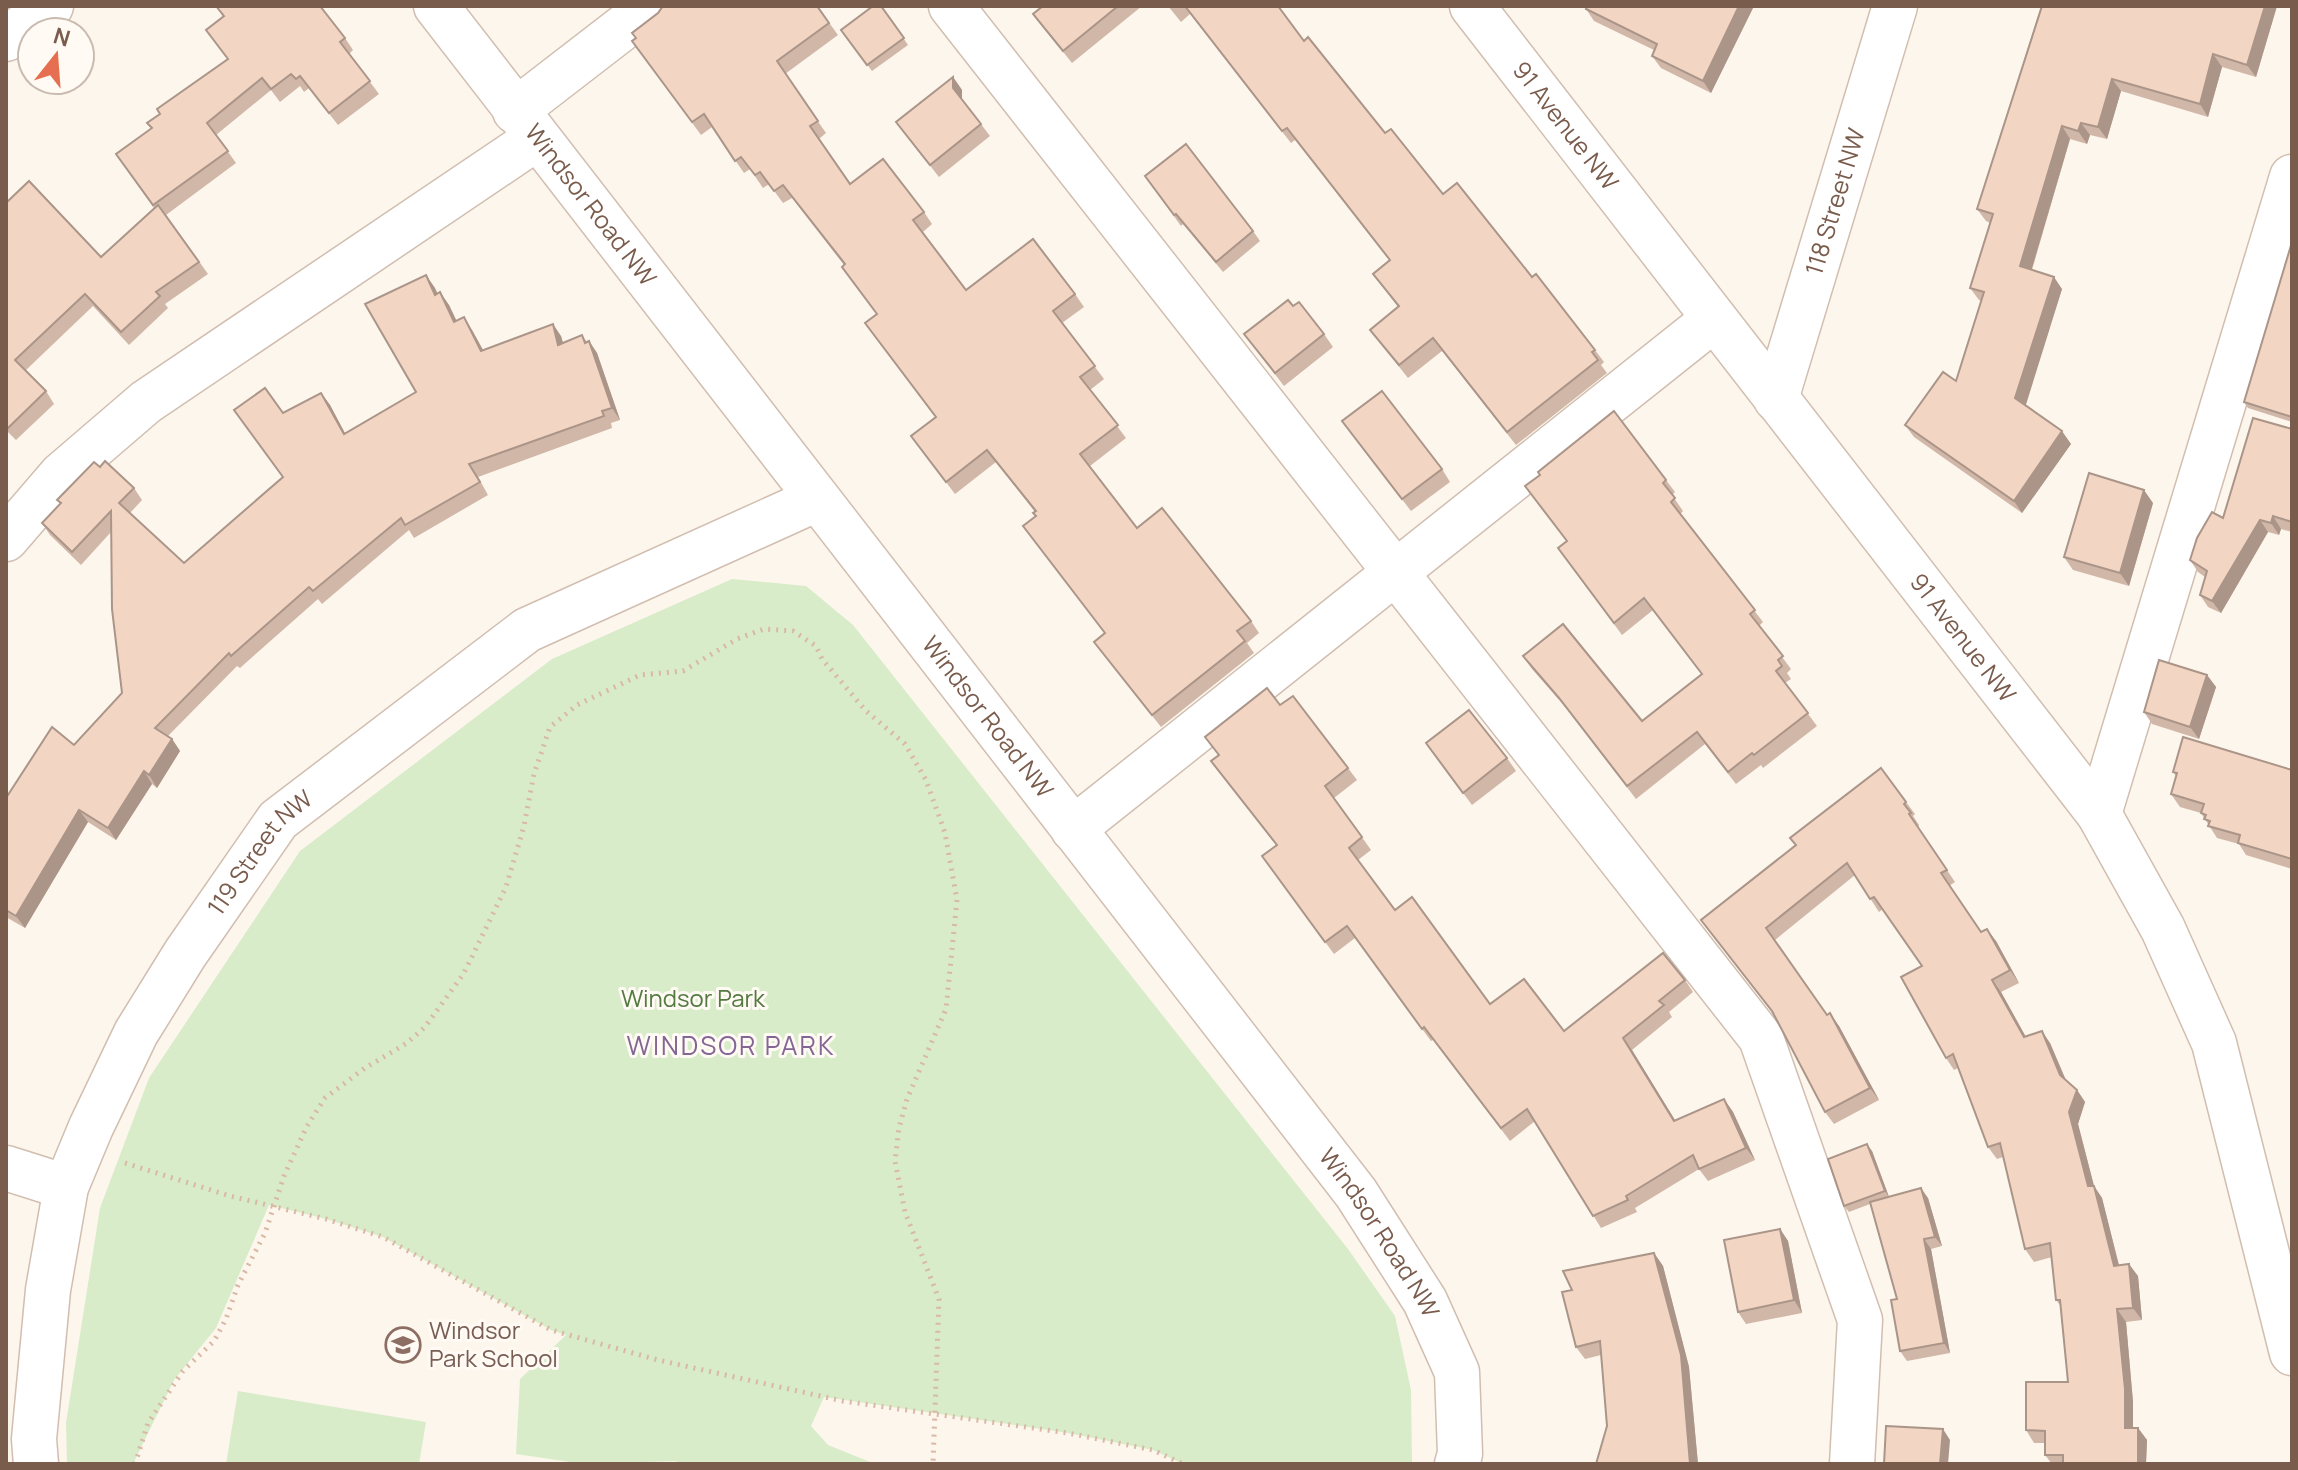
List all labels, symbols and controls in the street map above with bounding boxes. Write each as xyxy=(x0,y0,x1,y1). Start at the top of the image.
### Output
north arrow xyxy=(16,16,96,96)
text: N xyxy=(50,20,74,54)
street label: 91 Avenue NW xyxy=(1506,54,1627,197)
street label: Windsor Road NW xyxy=(518,116,665,293)
street label: 118 Street NW xyxy=(1796,123,1872,279)
street label: 91 Avenue NW xyxy=(1903,566,2025,709)
street label: Windsor Road NW xyxy=(915,629,1062,805)
street label: 119 Street NW xyxy=(199,781,319,921)
park label: Windsor Park xyxy=(621,981,766,1014)
district label: WINDSOR PARK xyxy=(627,1027,835,1063)
street label: Windsor Road NW xyxy=(1312,1141,1448,1323)
place label: Windsor Park School xyxy=(429,1313,558,1374)
school or university icon: Windsor Park School xyxy=(384,1326,422,1364)

